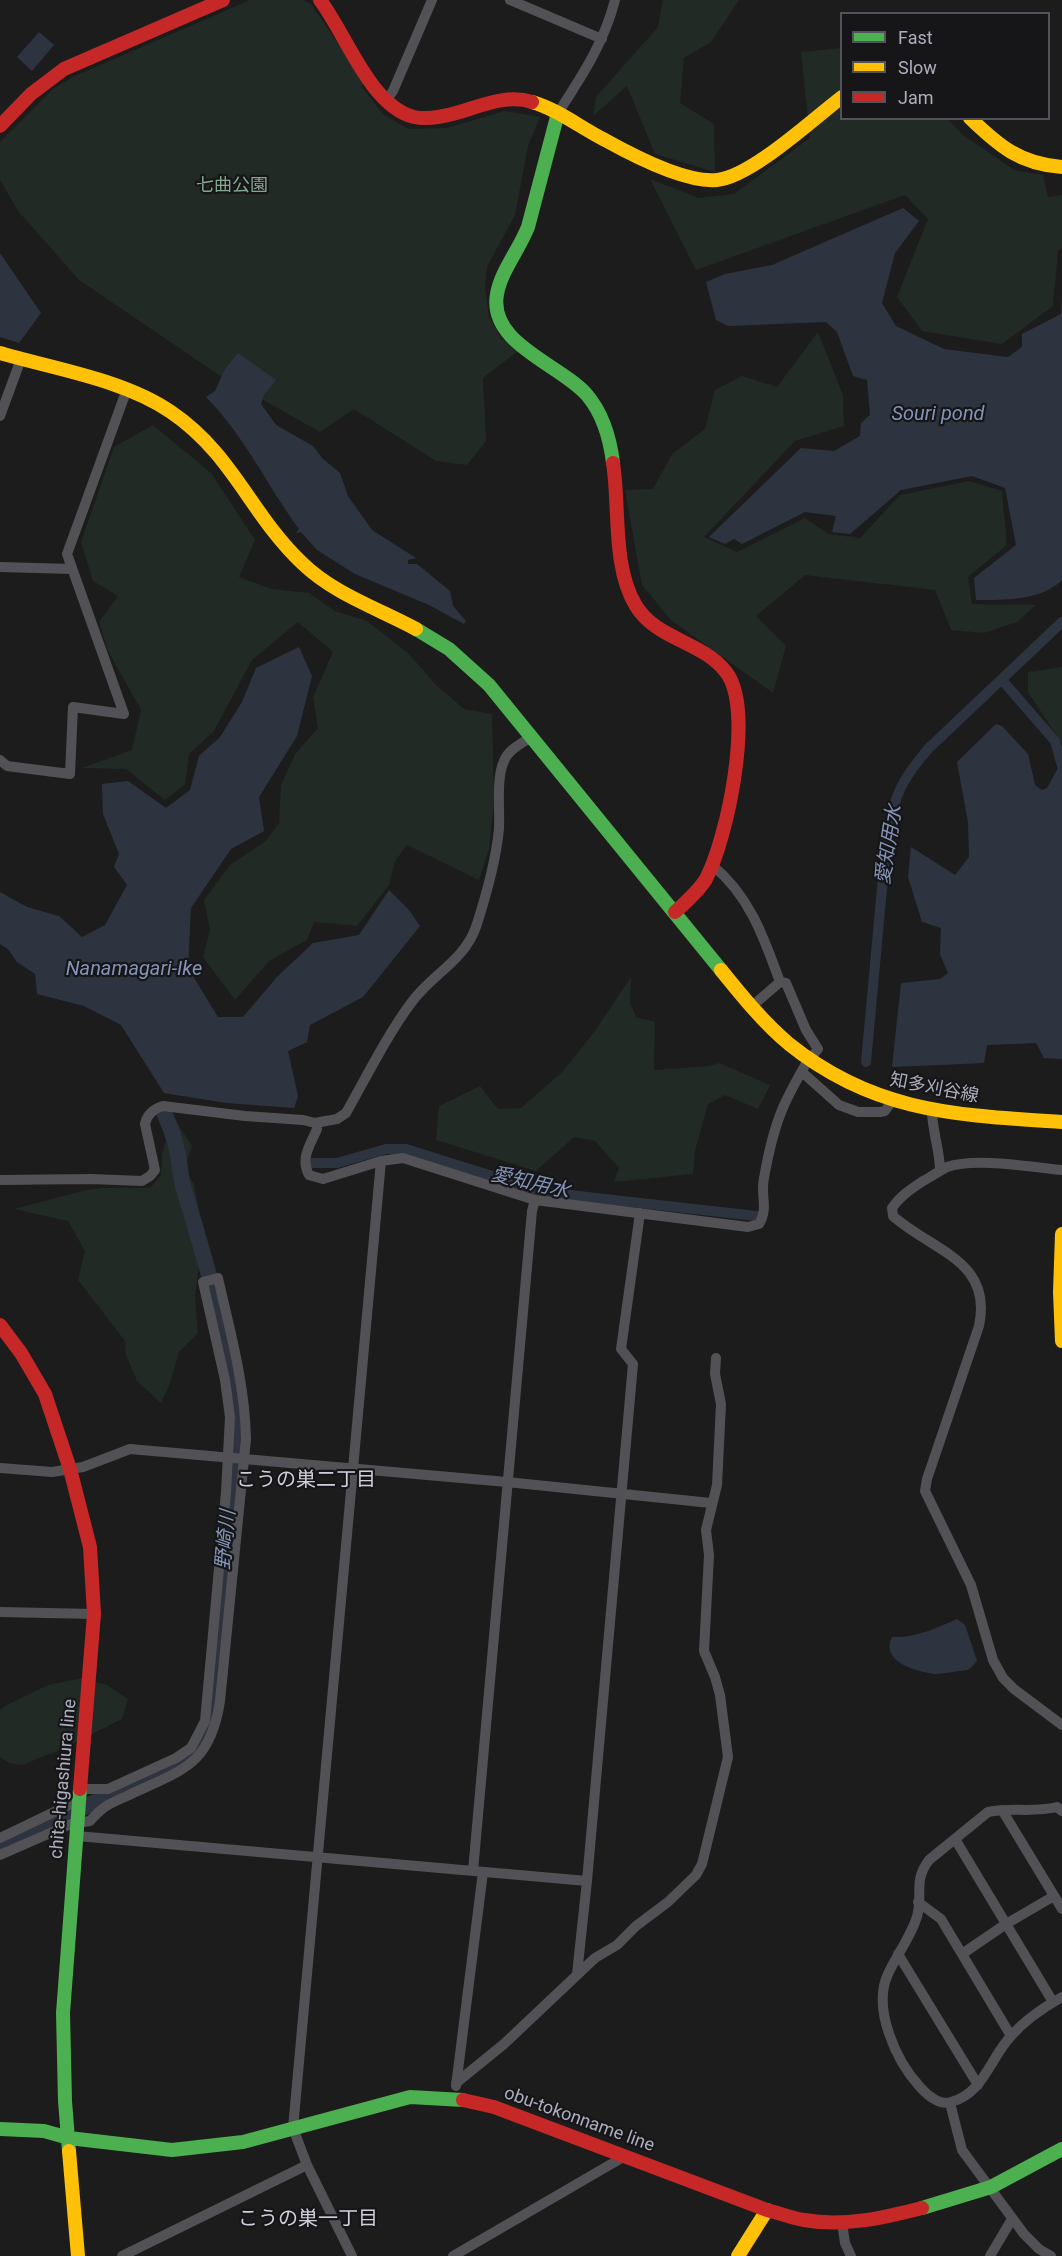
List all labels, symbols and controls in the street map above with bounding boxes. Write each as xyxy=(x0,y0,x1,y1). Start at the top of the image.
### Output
legend xyxy=(840,12,1050,120)
text: Fast xyxy=(898,27,933,48)
text: Slow xyxy=(898,57,937,78)
text: Jam xyxy=(898,87,934,108)
park label: 七曲公園 xyxy=(196,175,268,197)
water label: Souri pond xyxy=(891,403,985,427)
water label: 愛知用水 xyxy=(872,804,908,886)
water label: Nanamagari-Ike xyxy=(66,958,202,982)
street label: 知多刈谷線 xyxy=(888,1070,980,1108)
water label: 愛知用水 xyxy=(488,1163,572,1205)
district label: こうの巣二丁目 xyxy=(236,1469,376,1493)
water label: 野崎川 xyxy=(212,1509,242,1571)
street label: chita-higashiura line xyxy=(46,1698,82,1860)
street label: obu-tokonname line xyxy=(501,2083,657,2157)
district label: こうの巣一丁目 xyxy=(238,2208,378,2232)

